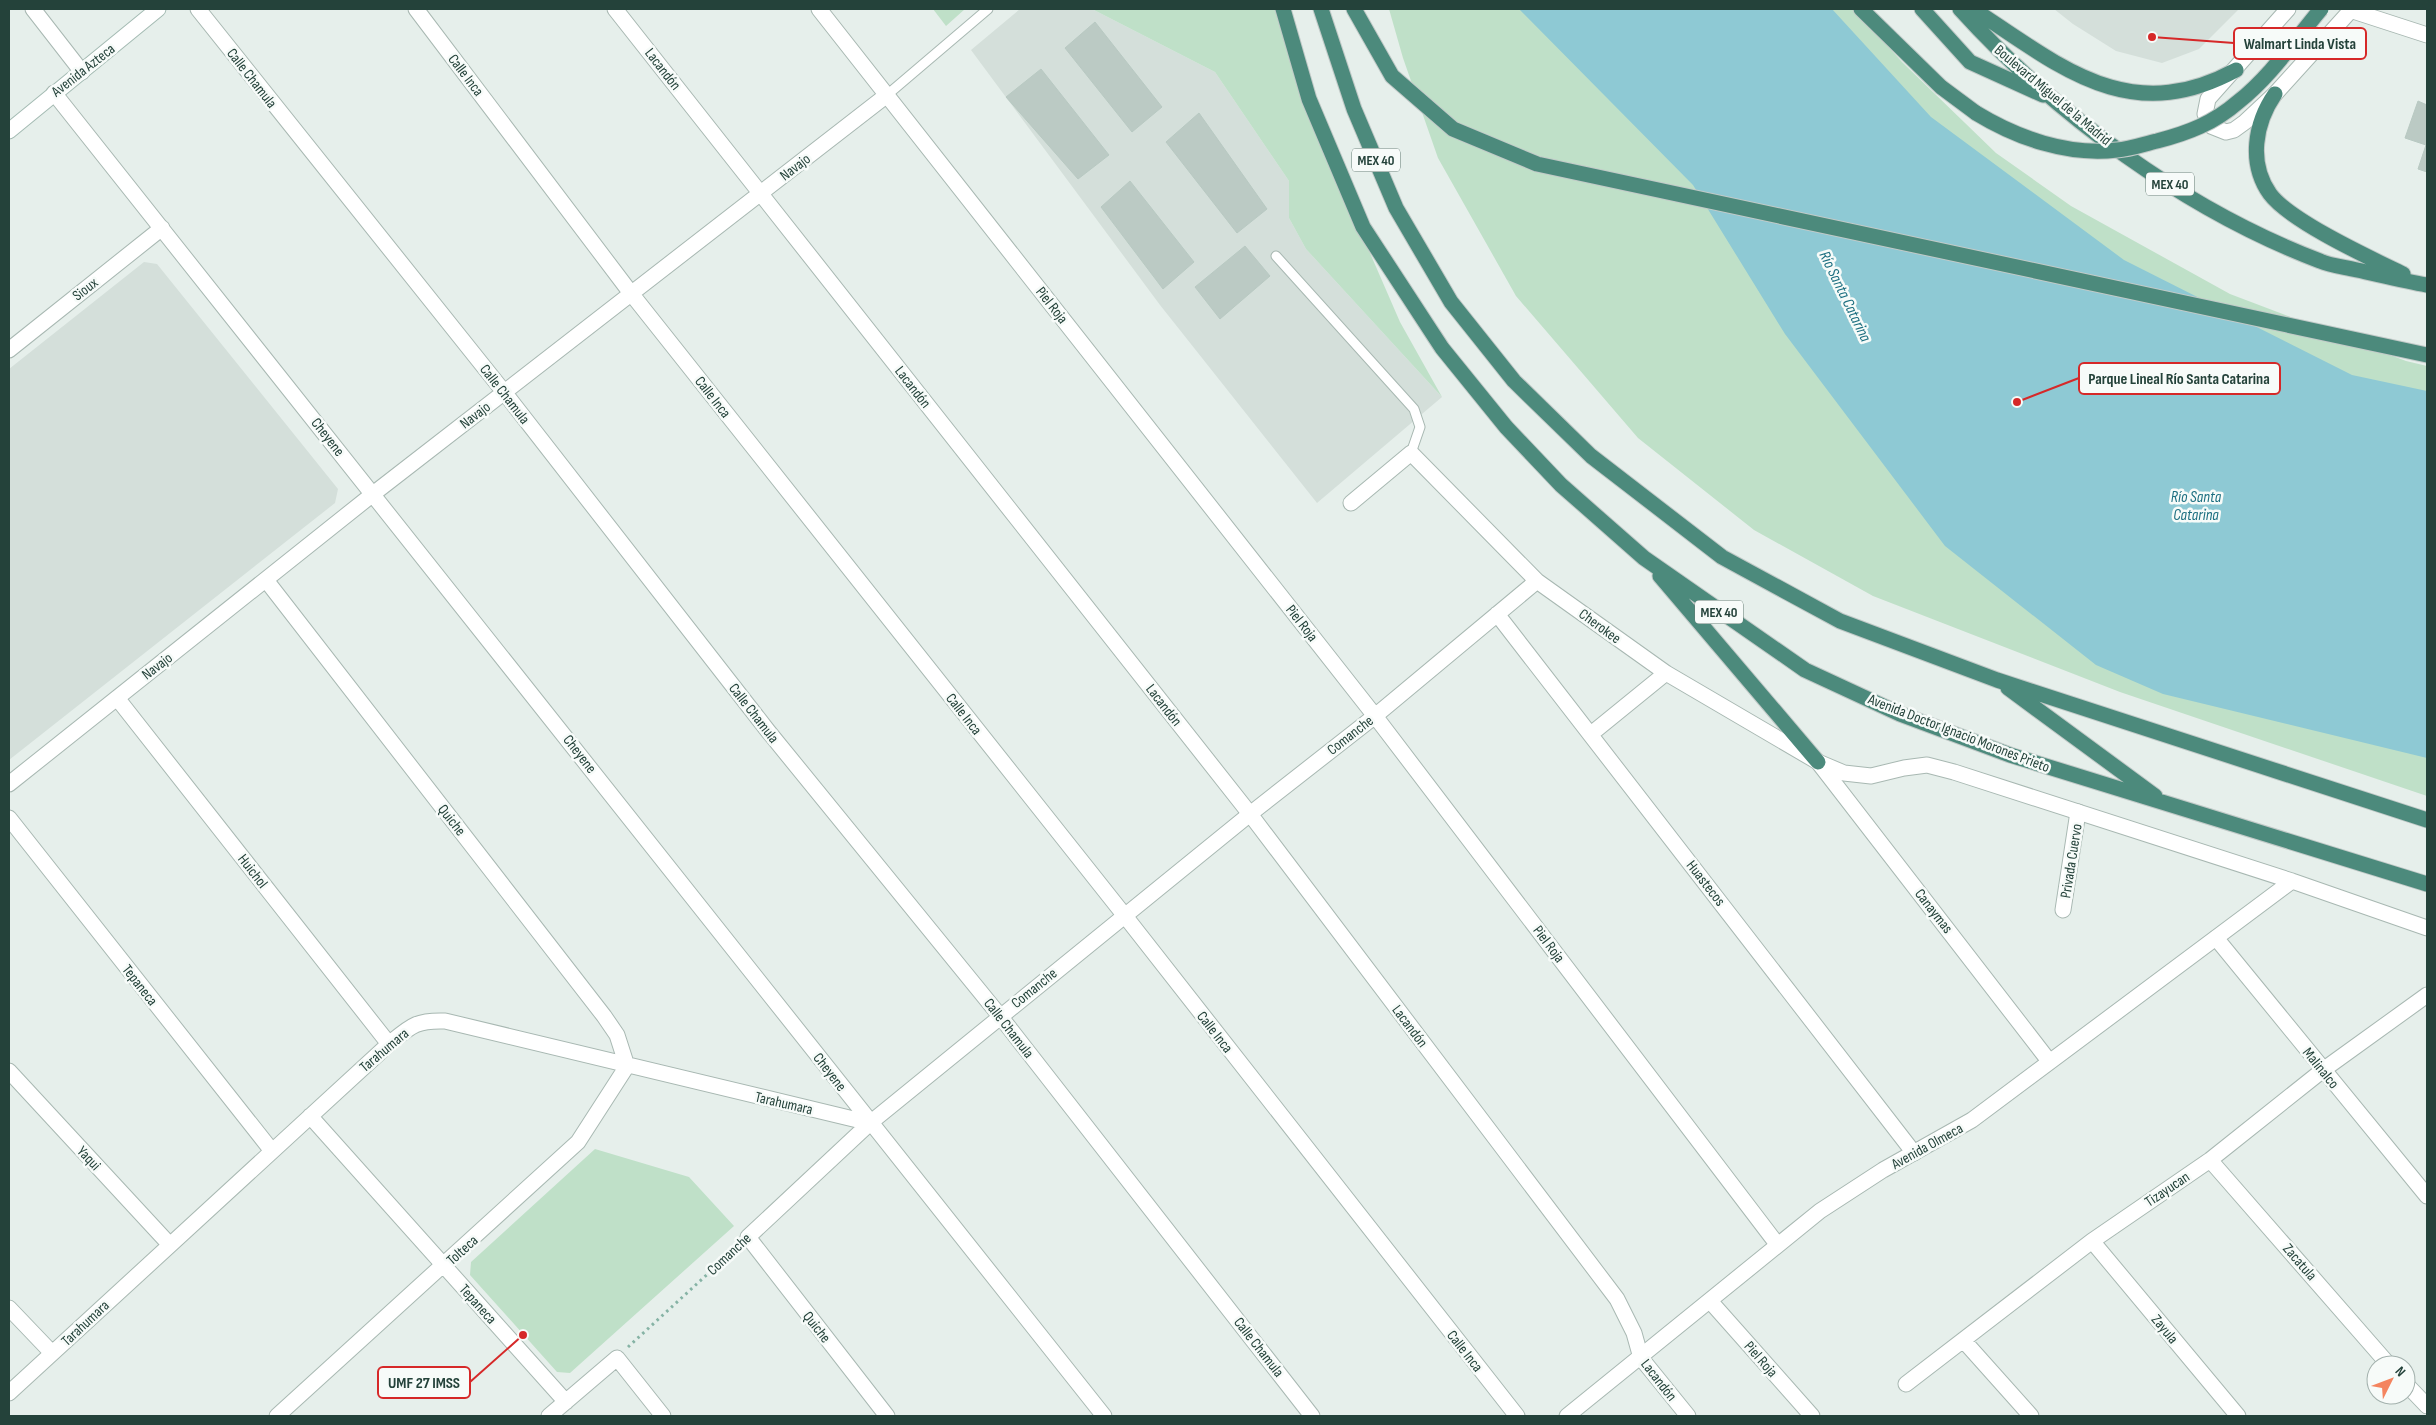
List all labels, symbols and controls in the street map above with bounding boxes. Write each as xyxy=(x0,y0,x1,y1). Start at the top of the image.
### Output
callout: Walmart Linda Vista xyxy=(2234,28,2366,59)
text: Walmart Linda Vista xyxy=(2244,35,2356,54)
street label: Avenida Azteca xyxy=(47,40,119,102)
street label: Boulevard Miguel de la Madrid xyxy=(1990,41,2115,150)
street label: Lacandón xyxy=(640,44,685,94)
street label: Calle Chamula xyxy=(222,45,281,112)
street label: Calle Inca xyxy=(444,50,488,100)
road number: MEX 40 xyxy=(1352,148,1400,172)
street label: Navajo xyxy=(776,150,814,185)
road number: MEX 40 xyxy=(2146,172,2194,195)
water label: Río Santa Catarina xyxy=(1815,248,1875,346)
street label: Sioux xyxy=(69,273,102,305)
street label: Piel Roja xyxy=(1031,283,1072,328)
street label: Calle Chamula xyxy=(475,361,534,428)
street label: Lacandón xyxy=(890,362,935,412)
callout: Parque Lineal Río Santa Catarina xyxy=(2079,363,2280,394)
text: Parque Lineal Río Santa Catarina xyxy=(2088,370,2270,389)
street label: Calle Inca xyxy=(690,373,735,422)
street label: Navajo xyxy=(456,398,494,433)
street label: Cheyene xyxy=(307,414,349,460)
water label: Río Santa Catarina xyxy=(2171,488,2222,525)
road number: MEX 40 xyxy=(1695,600,1743,624)
street label: Piel Roja xyxy=(1281,601,1322,646)
street label: Cherokee xyxy=(1575,605,1625,648)
street label: Navajo xyxy=(138,649,176,684)
street label: Calle Chamula xyxy=(724,680,783,747)
street label: Lacandón xyxy=(1141,680,1186,730)
street label: Calle Inca xyxy=(941,690,986,739)
street label: Avenida Doctor Ignacio Morones Prieto xyxy=(1864,690,2052,777)
street label: Comanche xyxy=(1323,711,1377,759)
street label: Cheyene xyxy=(559,731,601,777)
street label: Quiche xyxy=(433,801,470,840)
street label: Privada Cuervo xyxy=(2056,823,2087,900)
street label: Huichol xyxy=(233,850,272,892)
street label: Huastecos xyxy=(1682,857,1729,910)
street label: Canaymas xyxy=(1910,885,1957,937)
street label: Piel Roja xyxy=(1528,922,1569,967)
street label: Tepaneca xyxy=(118,961,162,1010)
street label: Comanche xyxy=(1007,964,1061,1013)
street label: Calle Chamula xyxy=(979,995,1038,1062)
street label: Lacandón xyxy=(1387,1001,1432,1051)
street label: Calle Inca xyxy=(1192,1008,1237,1057)
street label: Tarahumara xyxy=(356,1024,413,1077)
street label: Malinalco xyxy=(2298,1044,2343,1093)
street label: Cheyene xyxy=(809,1049,851,1095)
street label: Tarahumara xyxy=(753,1088,815,1119)
street label: Avenida Olmeca xyxy=(1887,1119,1967,1174)
street label: Yaqui xyxy=(73,1142,105,1175)
street label: Tizayucan xyxy=(2141,1168,2193,1211)
street label: Comanche xyxy=(703,1229,755,1280)
street label: Tolteca xyxy=(443,1231,482,1270)
street label: Zacatula xyxy=(2278,1240,2321,1285)
street label: Tepaneca xyxy=(455,1280,501,1328)
street label: Tarahumara xyxy=(57,1296,113,1350)
street label: Quiche xyxy=(798,1308,835,1347)
street label: Zayula xyxy=(2147,1311,2182,1348)
street label: Calle Chamula xyxy=(1229,1314,1288,1381)
street label: Calle Inca xyxy=(1442,1327,1487,1376)
street label: Piel Roja xyxy=(1740,1337,1782,1381)
street label: Lacandón xyxy=(1636,1355,1681,1405)
north arrow xyxy=(2366,1355,2416,1405)
text: N xyxy=(2391,1363,2409,1380)
callout: UMF 27 IMSS xyxy=(378,1367,470,1398)
text: UMF 27 IMSS xyxy=(388,1374,460,1393)

